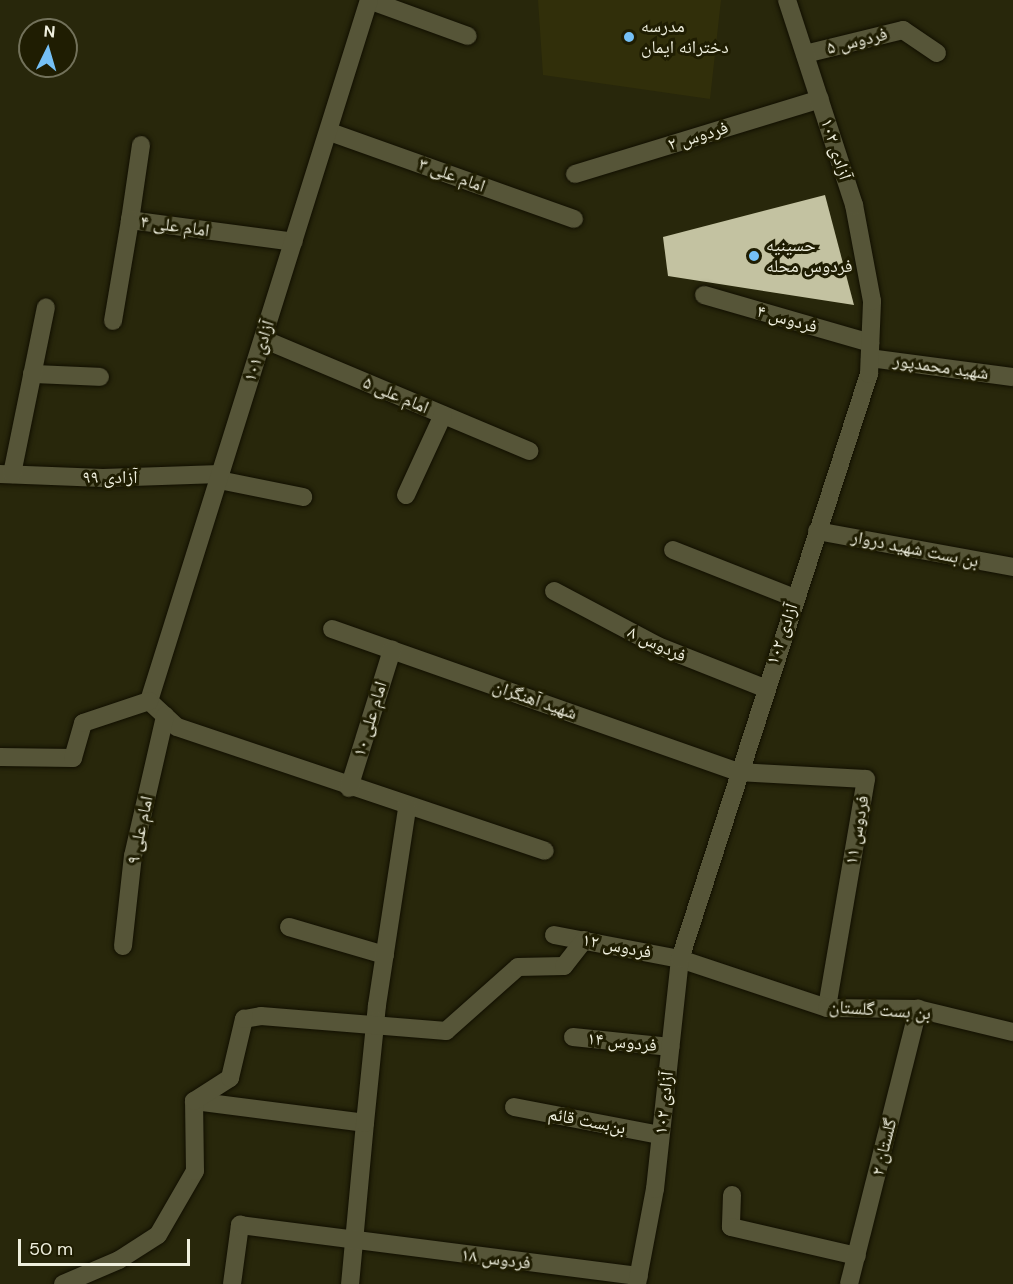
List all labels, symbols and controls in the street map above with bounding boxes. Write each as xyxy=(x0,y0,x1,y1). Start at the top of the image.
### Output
place label: مدرسه دخترانه ایمان xyxy=(641,16,729,58)
north arrow xyxy=(18,18,78,78)
text: N xyxy=(43,21,56,43)
street label: فردوس ۵ xyxy=(824,23,890,59)
marker: مدرسه دخترانه ایمان xyxy=(622,30,636,44)
street label: آزادی ۱۰۲ xyxy=(816,116,856,182)
street label: فردوس ۲ xyxy=(665,117,731,155)
street label: امام علی ۳ xyxy=(416,153,488,197)
street label: امام علی ۴ xyxy=(139,210,211,242)
place label: حسینیه فردوس محله xyxy=(766,235,852,278)
marker: حسینیه فردوس محله xyxy=(747,249,761,263)
street label: فردوس ۴ xyxy=(754,300,820,338)
street label: آزادی ۱۰۱ xyxy=(239,318,279,384)
street label: شهید محمدپور xyxy=(892,350,990,384)
street label: امام علی ۵ xyxy=(360,372,432,418)
street label: آزادی ٩٩ xyxy=(82,466,138,488)
street label: بن بست شهید دروار xyxy=(850,526,980,572)
street label: آزادی ۱۰۲ xyxy=(762,601,802,667)
street label: فردوس ۸ xyxy=(624,621,690,667)
street label: شهید آهنگران xyxy=(490,676,580,724)
street label: امام علی ۱۰ xyxy=(348,679,392,759)
street label: امام علی ۹ xyxy=(122,794,158,866)
street label: فردوس ۱۱ xyxy=(840,794,874,866)
street label: فردوس ۱۲ xyxy=(581,929,653,963)
street label: بن بست گلستان xyxy=(828,996,932,1024)
street label: فردوس ۱۴ xyxy=(586,1028,658,1056)
street label: آزادی ۱۰۲ xyxy=(650,1070,678,1136)
street label: بن‌بست قائم xyxy=(546,1103,628,1139)
street label: گلستان ۲ xyxy=(866,1116,902,1178)
scale bar xyxy=(21,1227,194,1265)
text: 50 m xyxy=(29,1237,73,1261)
street label: فردوس ۱۸ xyxy=(460,1244,532,1274)

